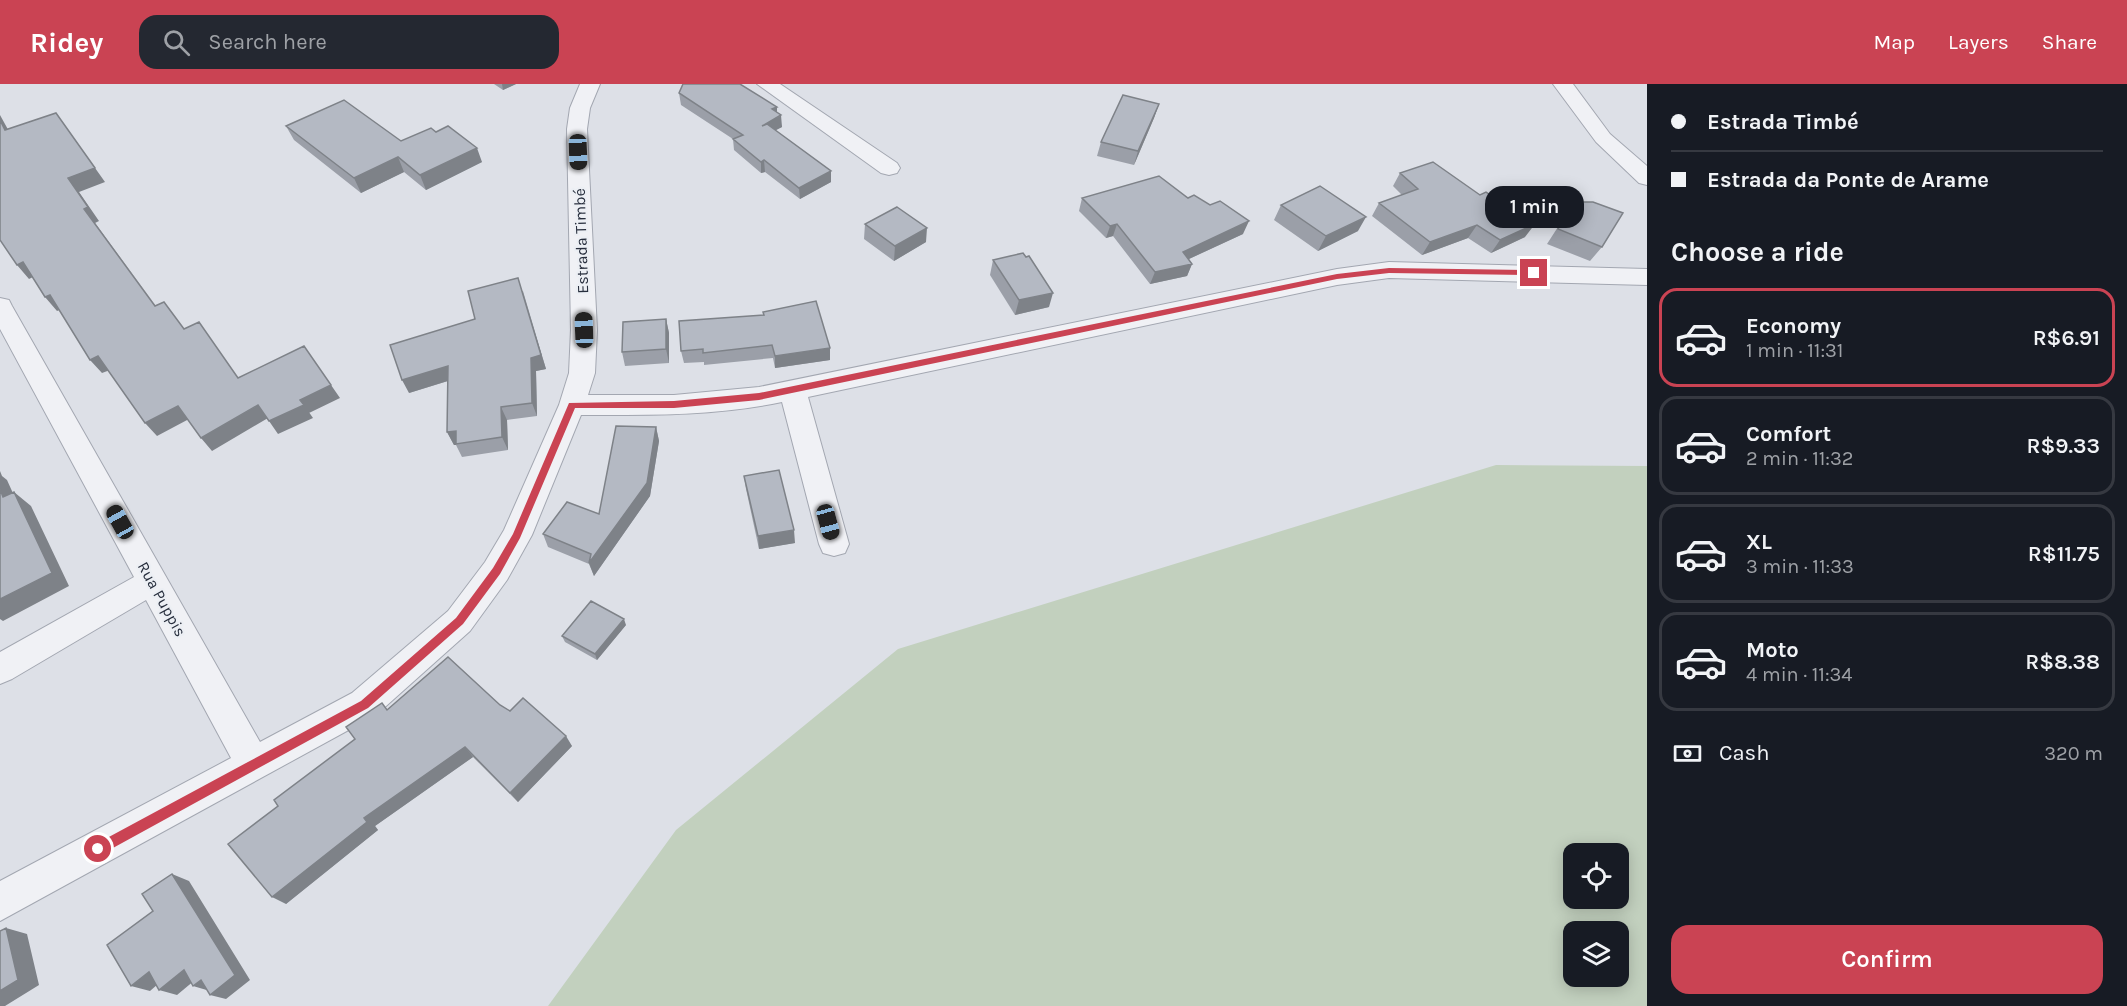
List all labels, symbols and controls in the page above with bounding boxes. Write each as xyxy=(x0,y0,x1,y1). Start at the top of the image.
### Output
search box xyxy=(139,15,559,69)
text: Ridey xyxy=(30,26,103,59)
icon: search xyxy=(160,26,193,59)
text: Search here xyxy=(208,29,327,55)
text: Map xyxy=(1873,30,1915,54)
text: Layers xyxy=(1948,30,2009,54)
text: Share xyxy=(2042,30,2097,54)
text: Estrada Timbé xyxy=(1707,109,1859,135)
car xyxy=(568,134,588,170)
text: Estrada da Ponte de Arame xyxy=(1707,167,1989,193)
callout: 1 min xyxy=(1484,186,1583,228)
street label: Estrada Timbé xyxy=(570,188,592,294)
text: 1 min xyxy=(1510,195,1559,218)
text: Choose a ride xyxy=(1671,236,1844,268)
route end xyxy=(1520,259,1547,286)
icon: car xyxy=(1674,311,1728,365)
car xyxy=(574,312,594,348)
text: Economy xyxy=(1746,313,1841,339)
text: R$6.91 xyxy=(2033,325,2100,351)
text: 1 min · 11:31 xyxy=(1746,339,1843,362)
icon: car xyxy=(1674,419,1728,473)
text: Comfort xyxy=(1746,421,1831,447)
text: R$9.33 xyxy=(2026,433,2100,459)
text: 2 min · 11:32 xyxy=(1746,447,1853,470)
car xyxy=(103,502,137,542)
car xyxy=(815,502,841,542)
icon: car xyxy=(1674,527,1728,581)
text: XL xyxy=(1746,529,1772,555)
text: R$11.75 xyxy=(2028,541,2100,567)
text: 3 min · 11:33 xyxy=(1746,555,1854,578)
street label: Rua Puppis xyxy=(134,558,190,640)
icon: car xyxy=(1674,635,1728,689)
text: Moto xyxy=(1746,637,1799,663)
text: R$8.38 xyxy=(2025,649,2100,675)
text: 4 min · 11:34 xyxy=(1746,663,1853,686)
icon: cash xyxy=(1671,737,1704,770)
text: Cash xyxy=(1719,740,1769,766)
text: 320 m xyxy=(2044,742,2103,765)
route start xyxy=(84,835,111,862)
map controls xyxy=(1563,843,1629,987)
button: locate xyxy=(1563,843,1629,909)
button: layers xyxy=(1563,921,1629,987)
button: Confirm xyxy=(1671,925,2103,994)

